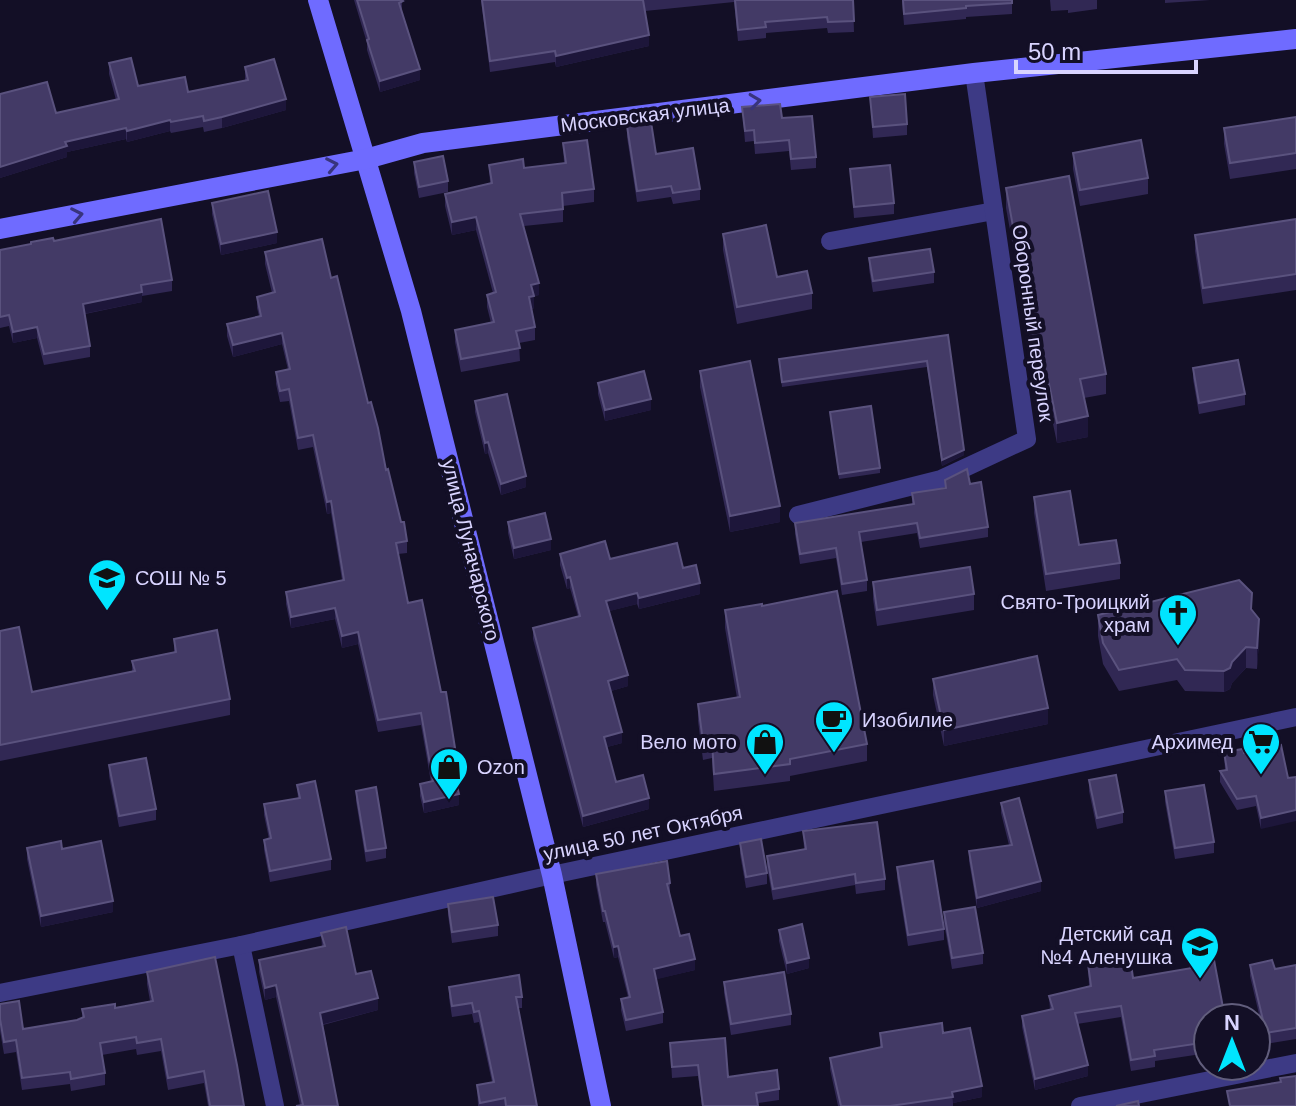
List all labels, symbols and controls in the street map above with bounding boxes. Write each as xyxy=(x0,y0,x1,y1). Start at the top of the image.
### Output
scale bar xyxy=(1016,24,1196,74)
text: 50 m xyxy=(1028,38,1081,65)
one-way arrow xyxy=(748,93,761,110)
street label: Московская улица xyxy=(559,94,732,136)
one-way arrow xyxy=(325,158,339,175)
one-way arrow xyxy=(70,207,83,224)
street label: Оборонный переулок xyxy=(1008,223,1058,423)
street label: улица Луначарского xyxy=(438,457,504,643)
school or university icon: СОШ № 5 xyxy=(86,557,128,612)
place label: СОШ № 5 xyxy=(135,567,227,589)
place label: Свято-Троицкий храм xyxy=(1001,591,1150,636)
church icon: Свято-Троицкий храм xyxy=(1157,592,1199,647)
cafe icon: Изобилие xyxy=(813,699,855,754)
place label: Изобилие xyxy=(862,709,953,731)
shop icon: Вело мото xyxy=(744,721,786,776)
supermarket icon: Архимед xyxy=(1240,721,1282,776)
place label: Вело мото xyxy=(640,731,737,753)
place label: Архимед xyxy=(1151,731,1233,753)
shop icon: Ozon xyxy=(428,746,470,801)
place label: Ozon xyxy=(477,756,525,778)
street label: улица 50 лет Октября xyxy=(541,801,745,865)
place label: Детский сад №4 Аленушка xyxy=(1040,923,1173,968)
school or university icon: Детский сад №4 Аленушка xyxy=(1179,925,1221,980)
north arrow xyxy=(1192,1002,1272,1082)
text: N xyxy=(1224,1010,1240,1035)

